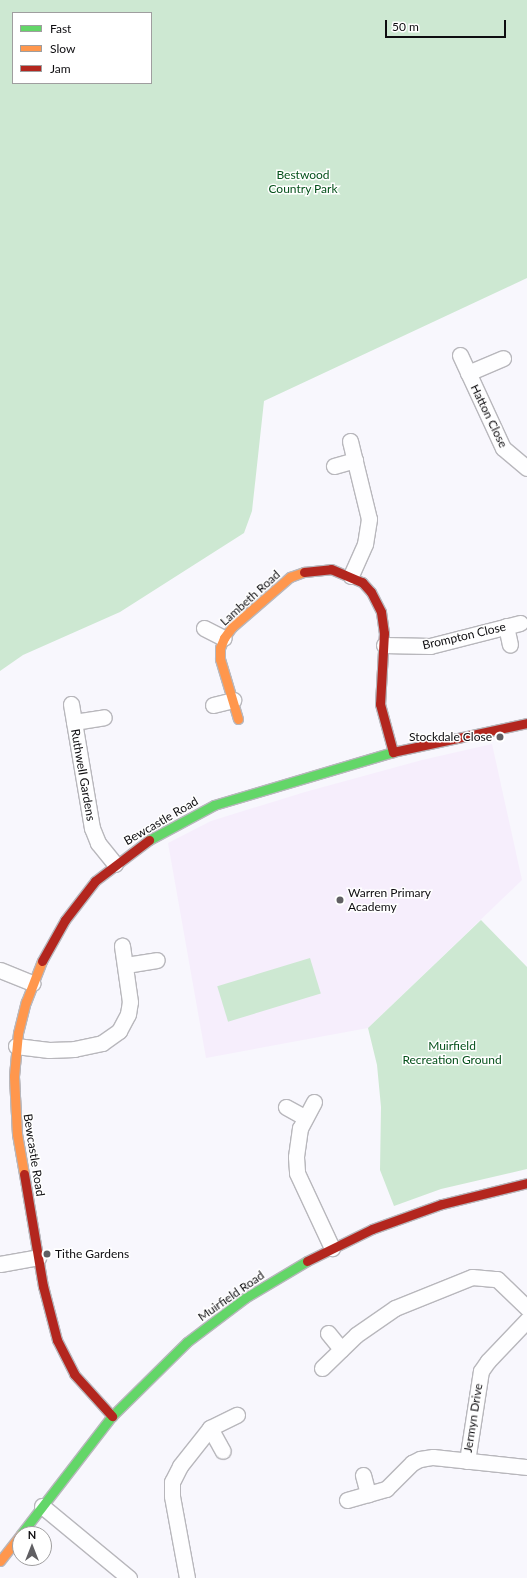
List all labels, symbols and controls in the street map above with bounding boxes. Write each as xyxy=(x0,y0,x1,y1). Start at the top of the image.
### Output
legend xyxy=(12,12,152,84)
scale bar xyxy=(387,12,508,38)
text: 50 m xyxy=(392,19,419,34)
text: Fast xyxy=(50,21,71,36)
text: Slow xyxy=(50,41,75,56)
text: Jam xyxy=(50,61,71,76)
park label: Bestwood Country Park xyxy=(268,168,338,196)
street label: Hatton Close xyxy=(467,382,511,450)
street label: Lambeth Road xyxy=(217,567,283,629)
street label: Brompton Close xyxy=(421,619,507,653)
street label: Ruthwell Gardens xyxy=(68,728,98,822)
place label: Stockdale Close xyxy=(409,730,492,744)
marker: Stockdale Close xyxy=(495,732,505,742)
street label: Bewcastle Road xyxy=(121,794,201,848)
place label: Warren Primary Academy xyxy=(348,886,431,914)
marker: Warren Primary Academy xyxy=(335,895,345,905)
park label: Muirfield Recreation Ground xyxy=(402,1039,502,1067)
street label: Bewcastle Road xyxy=(20,1113,48,1197)
place label: Tithe Gardens xyxy=(55,1247,129,1261)
marker: Tithe Gardens xyxy=(42,1249,52,1259)
street label: Muirfield Road xyxy=(195,1268,267,1324)
street label: Jermyn Drive xyxy=(460,1382,486,1454)
north arrow xyxy=(12,1526,52,1566)
text: N xyxy=(28,1528,36,1541)

